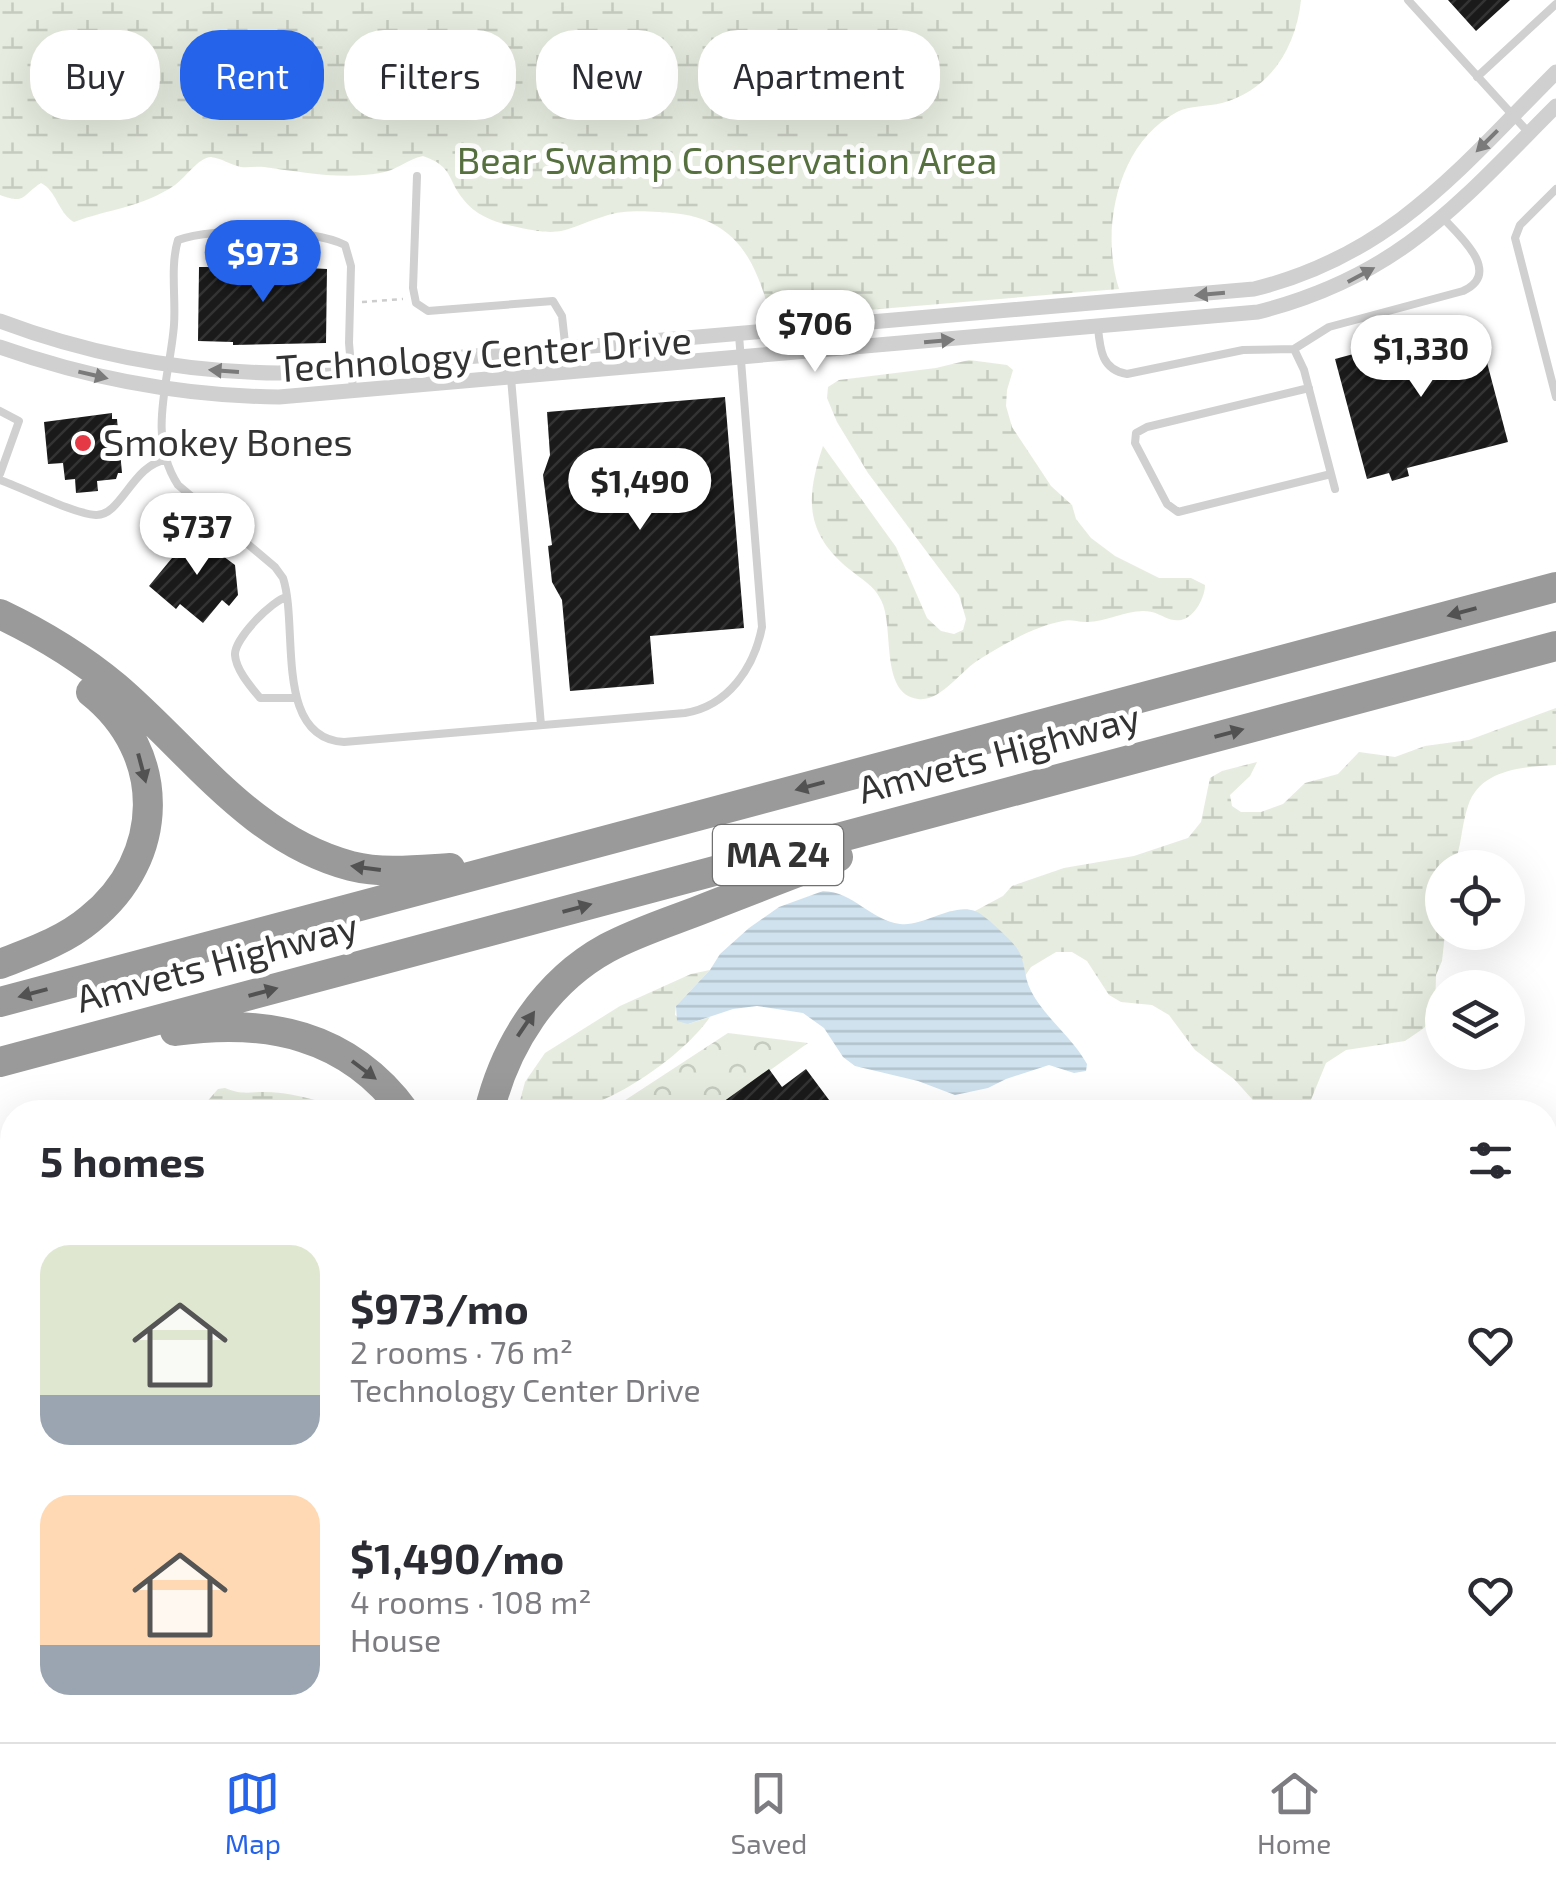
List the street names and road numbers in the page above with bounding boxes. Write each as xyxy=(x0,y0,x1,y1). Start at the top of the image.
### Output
street label: Technology Center Drive xyxy=(274,316,693,390)
street label: Amvets Highway xyxy=(853,692,1144,812)
road number: MA 24 xyxy=(713,825,843,885)
street label: Amvets Highway xyxy=(71,901,362,1021)

